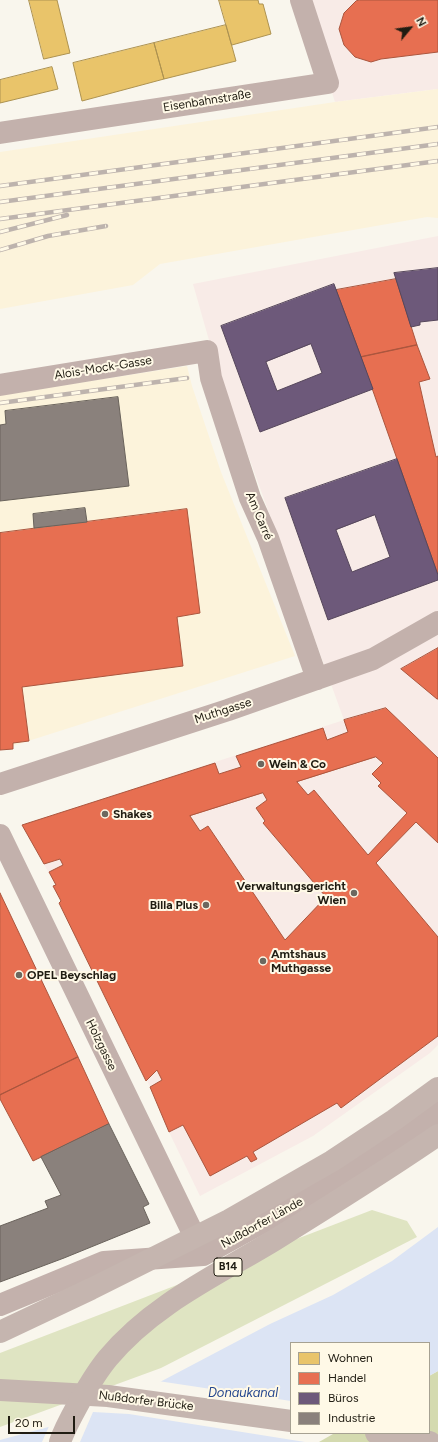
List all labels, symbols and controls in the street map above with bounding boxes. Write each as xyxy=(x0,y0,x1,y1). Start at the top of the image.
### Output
north arrow xyxy=(390,8,430,48)
text: N xyxy=(413,15,429,29)
street label: Eisenbahnstraße xyxy=(162,87,252,115)
street label: Alois-Mock-Gasse xyxy=(53,353,153,383)
street label: Am Carré xyxy=(242,490,276,542)
street label: Muthgasse xyxy=(193,695,253,727)
place label: Wein & Co xyxy=(269,757,326,771)
marker: Wein & Co xyxy=(256,759,266,769)
place label: Shakes xyxy=(113,807,152,821)
marker: Shakes xyxy=(100,809,110,819)
place label: Verwaltungsgericht Wien xyxy=(236,879,346,907)
marker: Verwaltungsgericht Wien xyxy=(349,888,359,898)
place label: Billa Plus xyxy=(150,898,198,912)
marker: Billa Plus xyxy=(201,900,211,910)
place label: Amtshaus Muthgasse xyxy=(271,947,331,975)
marker: Amtshaus Muthgasse xyxy=(258,956,268,966)
place label: OPEL Beyschlag xyxy=(27,968,116,982)
marker: OPEL Beyschlag xyxy=(14,970,24,980)
street label: Holzgasse xyxy=(82,1017,120,1073)
street label: Nußdorfer Lände xyxy=(219,1195,305,1251)
road number: B14 xyxy=(214,1258,242,1276)
legend xyxy=(290,1342,430,1434)
text: Wohnen xyxy=(328,1351,373,1365)
text: Handel xyxy=(328,1371,366,1385)
water label: Donaukanal xyxy=(208,1385,278,1401)
street label: Nußdorfer Brücke xyxy=(98,1388,194,1414)
text: Büros xyxy=(328,1391,359,1405)
scale bar xyxy=(10,1408,77,1434)
text: Industrie xyxy=(328,1411,375,1425)
text: 20 m xyxy=(15,1416,43,1430)

